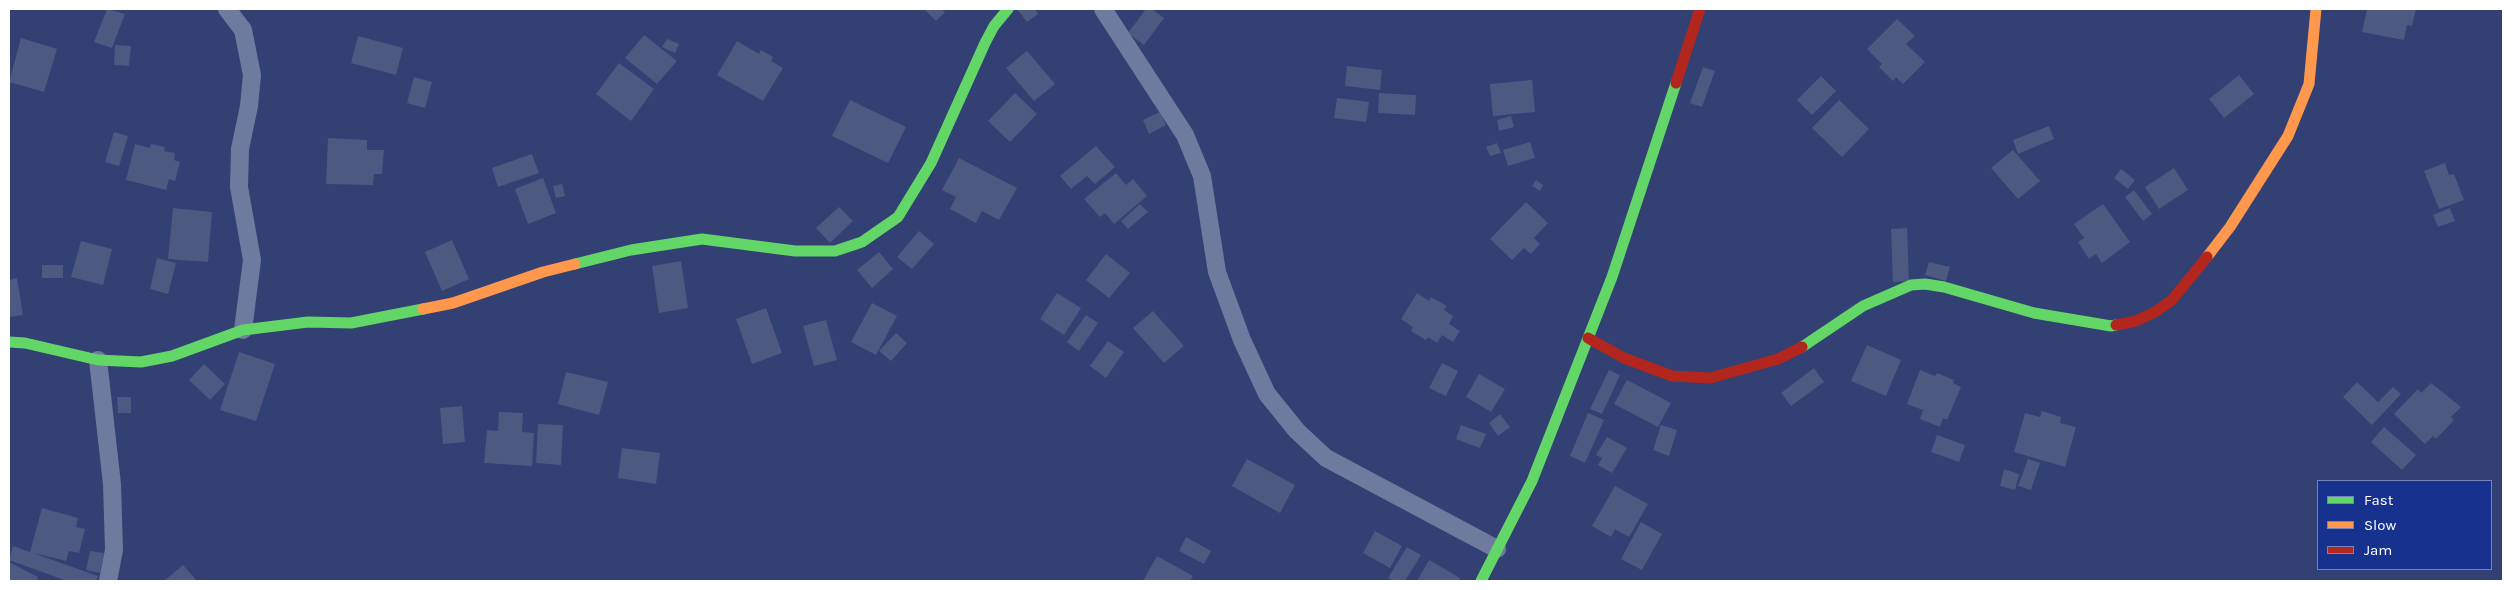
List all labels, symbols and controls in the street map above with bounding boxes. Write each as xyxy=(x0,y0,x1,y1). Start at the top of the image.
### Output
legend xyxy=(2317,480,2492,570)
text: Fast xyxy=(2364,491,2393,509)
text: Slow xyxy=(2364,516,2396,534)
text: Jam xyxy=(2364,541,2392,559)

